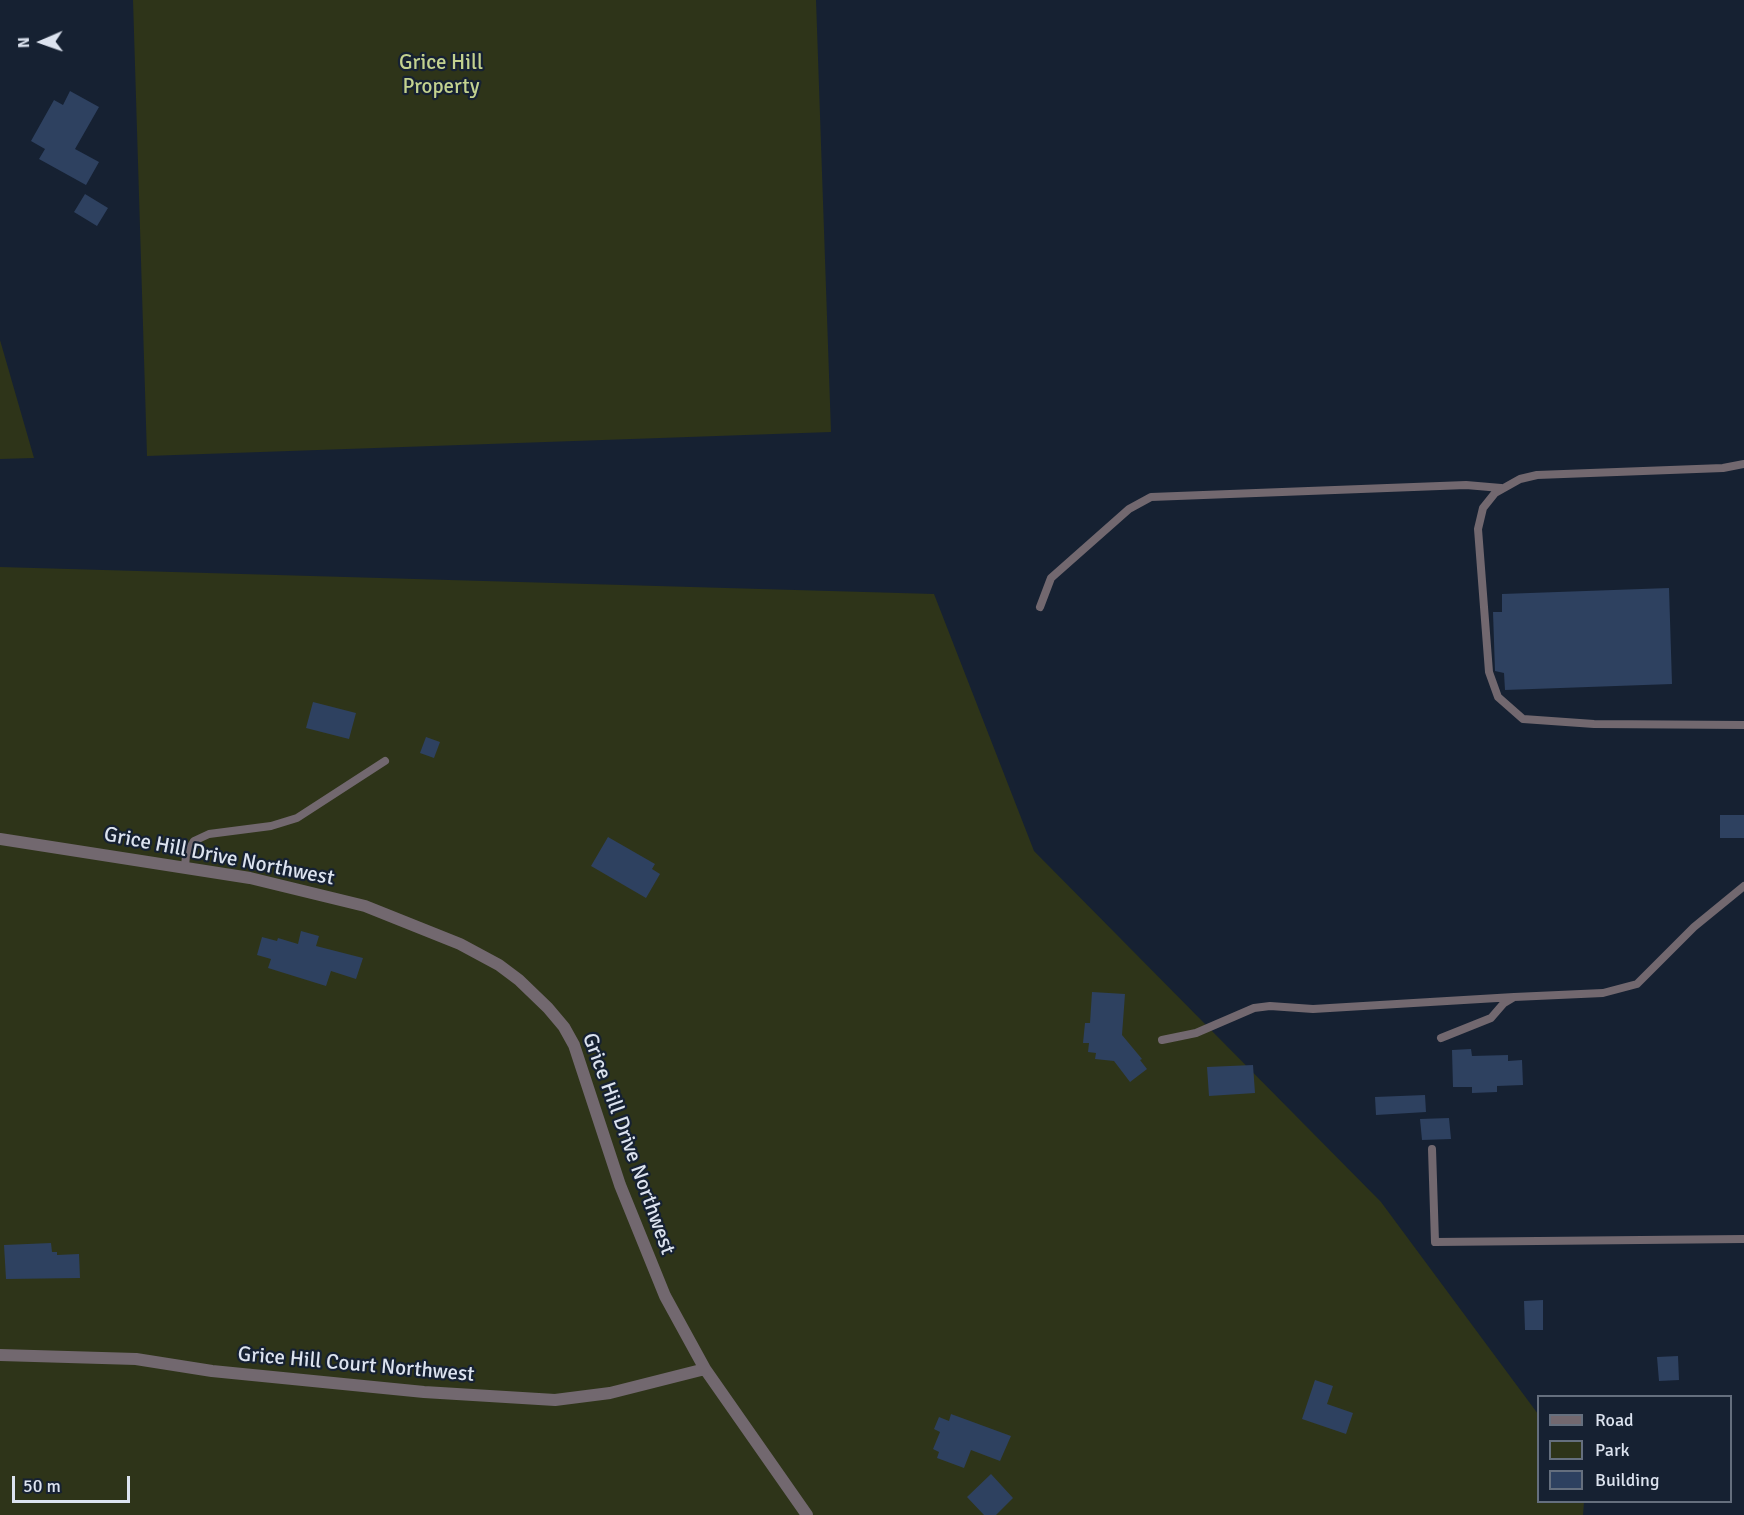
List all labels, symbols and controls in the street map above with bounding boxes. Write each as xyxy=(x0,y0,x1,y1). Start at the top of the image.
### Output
north arrow xyxy=(12,12,72,72)
text: N xyxy=(14,37,34,49)
park label: Grice Hill Property xyxy=(399,50,483,100)
street label: Grice Hill Drive Northwest xyxy=(102,822,336,892)
street label: Grice Hill Drive Northwest xyxy=(576,1030,680,1258)
street label: Grice Hill Court Northwest xyxy=(237,1342,475,1388)
legend xyxy=(1537,1395,1732,1503)
text: Road xyxy=(1595,1409,1634,1431)
text: Park xyxy=(1595,1439,1630,1461)
scale bar xyxy=(15,1464,134,1502)
text: Building xyxy=(1595,1469,1659,1491)
text: 50 m xyxy=(23,1475,61,1497)

